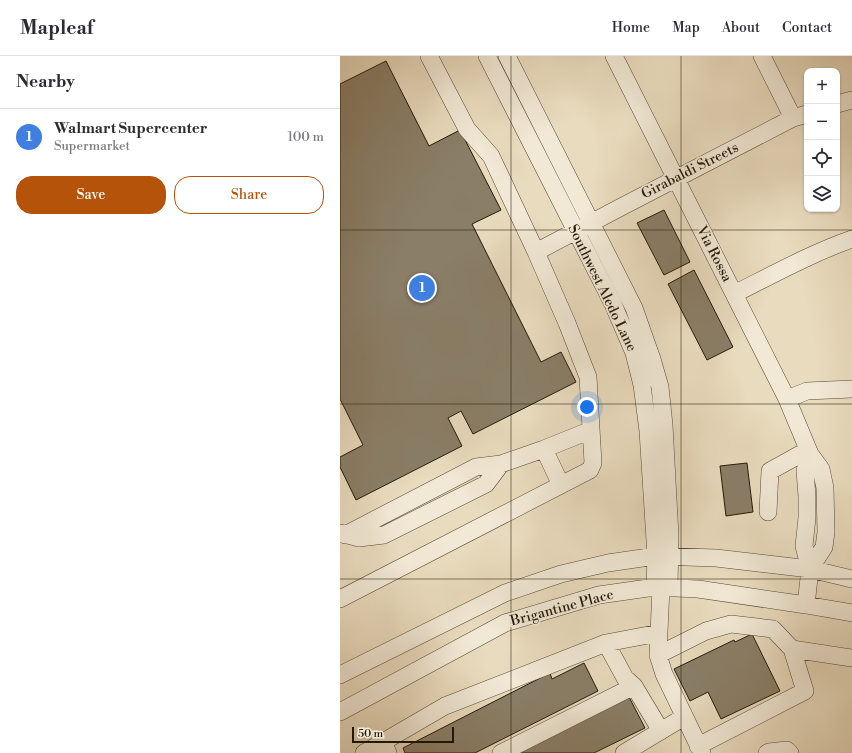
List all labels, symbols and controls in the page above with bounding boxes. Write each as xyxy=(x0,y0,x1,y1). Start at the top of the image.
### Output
text: Mapleaf xyxy=(20,16,93,40)
text: Home xyxy=(612,19,650,37)
text: Map xyxy=(672,19,700,37)
text: About xyxy=(722,19,760,37)
text: Contact xyxy=(782,19,832,37)
map controls xyxy=(804,68,840,212)
button: + xyxy=(804,68,840,104)
text: Nearby xyxy=(16,71,75,93)
button: − xyxy=(804,104,840,140)
text: Walmart Supercenter xyxy=(54,119,207,138)
text: 1 xyxy=(26,129,32,145)
text: 100 m xyxy=(288,129,324,145)
text: Supermarket xyxy=(54,138,130,154)
street label: Girabaldi Streets xyxy=(638,139,742,203)
button: locate xyxy=(804,140,840,176)
button: Save xyxy=(16,176,166,214)
button: Share xyxy=(174,176,324,214)
button: layers xyxy=(804,176,840,212)
street label: Southwest Aledo Lane xyxy=(563,221,641,355)
street label: Via Rossa xyxy=(692,222,736,286)
pin: 1 xyxy=(409,273,435,303)
your location xyxy=(577,397,597,417)
street label: Brigantine Place xyxy=(507,586,616,631)
scale bar xyxy=(352,725,454,744)
text: 50 m xyxy=(358,727,383,741)

